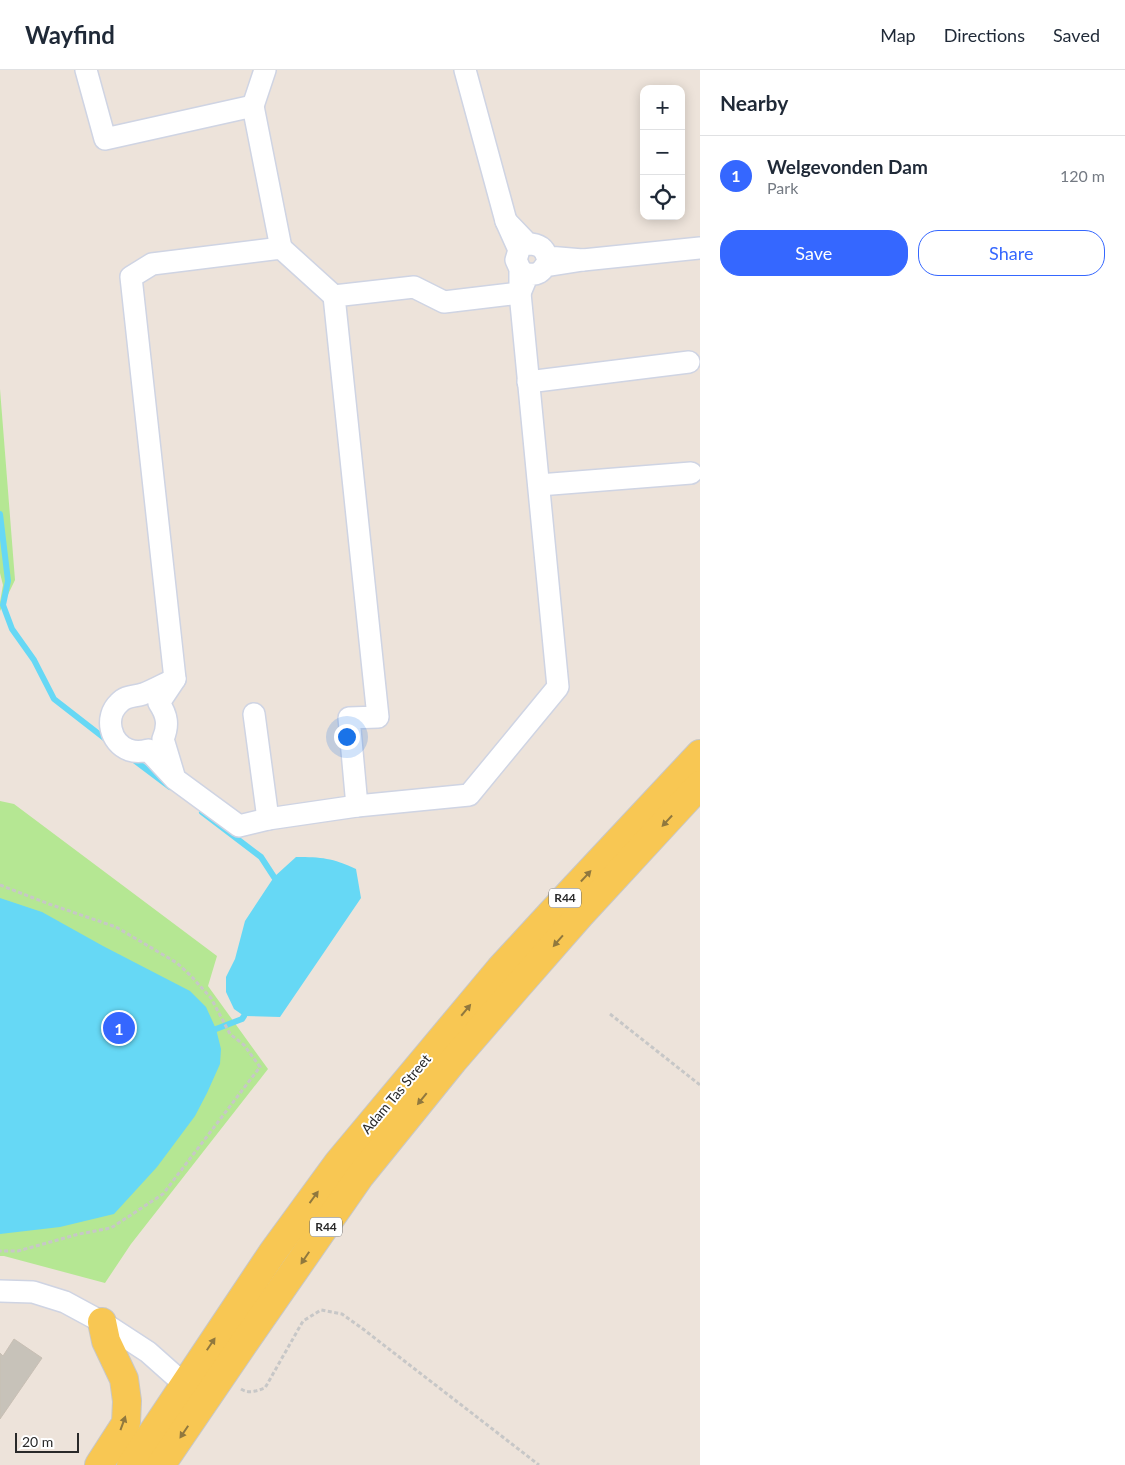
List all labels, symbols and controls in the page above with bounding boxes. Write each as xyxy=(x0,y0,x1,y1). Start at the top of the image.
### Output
text: Wayfind xyxy=(25,20,115,49)
text: Map xyxy=(880,24,916,46)
text: Directions xyxy=(944,24,1025,46)
text: Saved xyxy=(1053,24,1100,46)
map controls xyxy=(640,85,685,220)
button: + xyxy=(640,85,685,130)
text: Nearby xyxy=(720,90,788,115)
button: − xyxy=(640,130,685,175)
text: Welgevonden Dam xyxy=(767,155,928,178)
text: 1 xyxy=(731,166,741,185)
text: 120 m xyxy=(1060,166,1105,185)
button: locate xyxy=(640,175,685,220)
text: Park xyxy=(767,178,798,197)
button: Save xyxy=(720,230,908,276)
button: Share xyxy=(918,230,1105,276)
your location xyxy=(334,724,360,750)
one-way arrow xyxy=(661,814,673,826)
one-way arrow xyxy=(580,870,592,882)
road number: R44 xyxy=(549,888,581,908)
one-way arrow xyxy=(552,934,563,947)
one-way arrow xyxy=(460,1004,471,1016)
pin: 1 xyxy=(103,1009,135,1047)
street label: Adam Tas Street xyxy=(357,1050,434,1137)
one-way arrow xyxy=(417,1092,428,1105)
one-way arrow xyxy=(309,1190,319,1203)
road number: R44 xyxy=(310,1218,342,1236)
one-way arrow xyxy=(300,1251,310,1265)
one-way arrow xyxy=(206,1337,216,1351)
one-way arrow xyxy=(119,1415,127,1430)
one-way arrow xyxy=(179,1425,189,1439)
scale bar xyxy=(15,1430,79,1453)
text: 20 m xyxy=(22,1433,53,1450)

